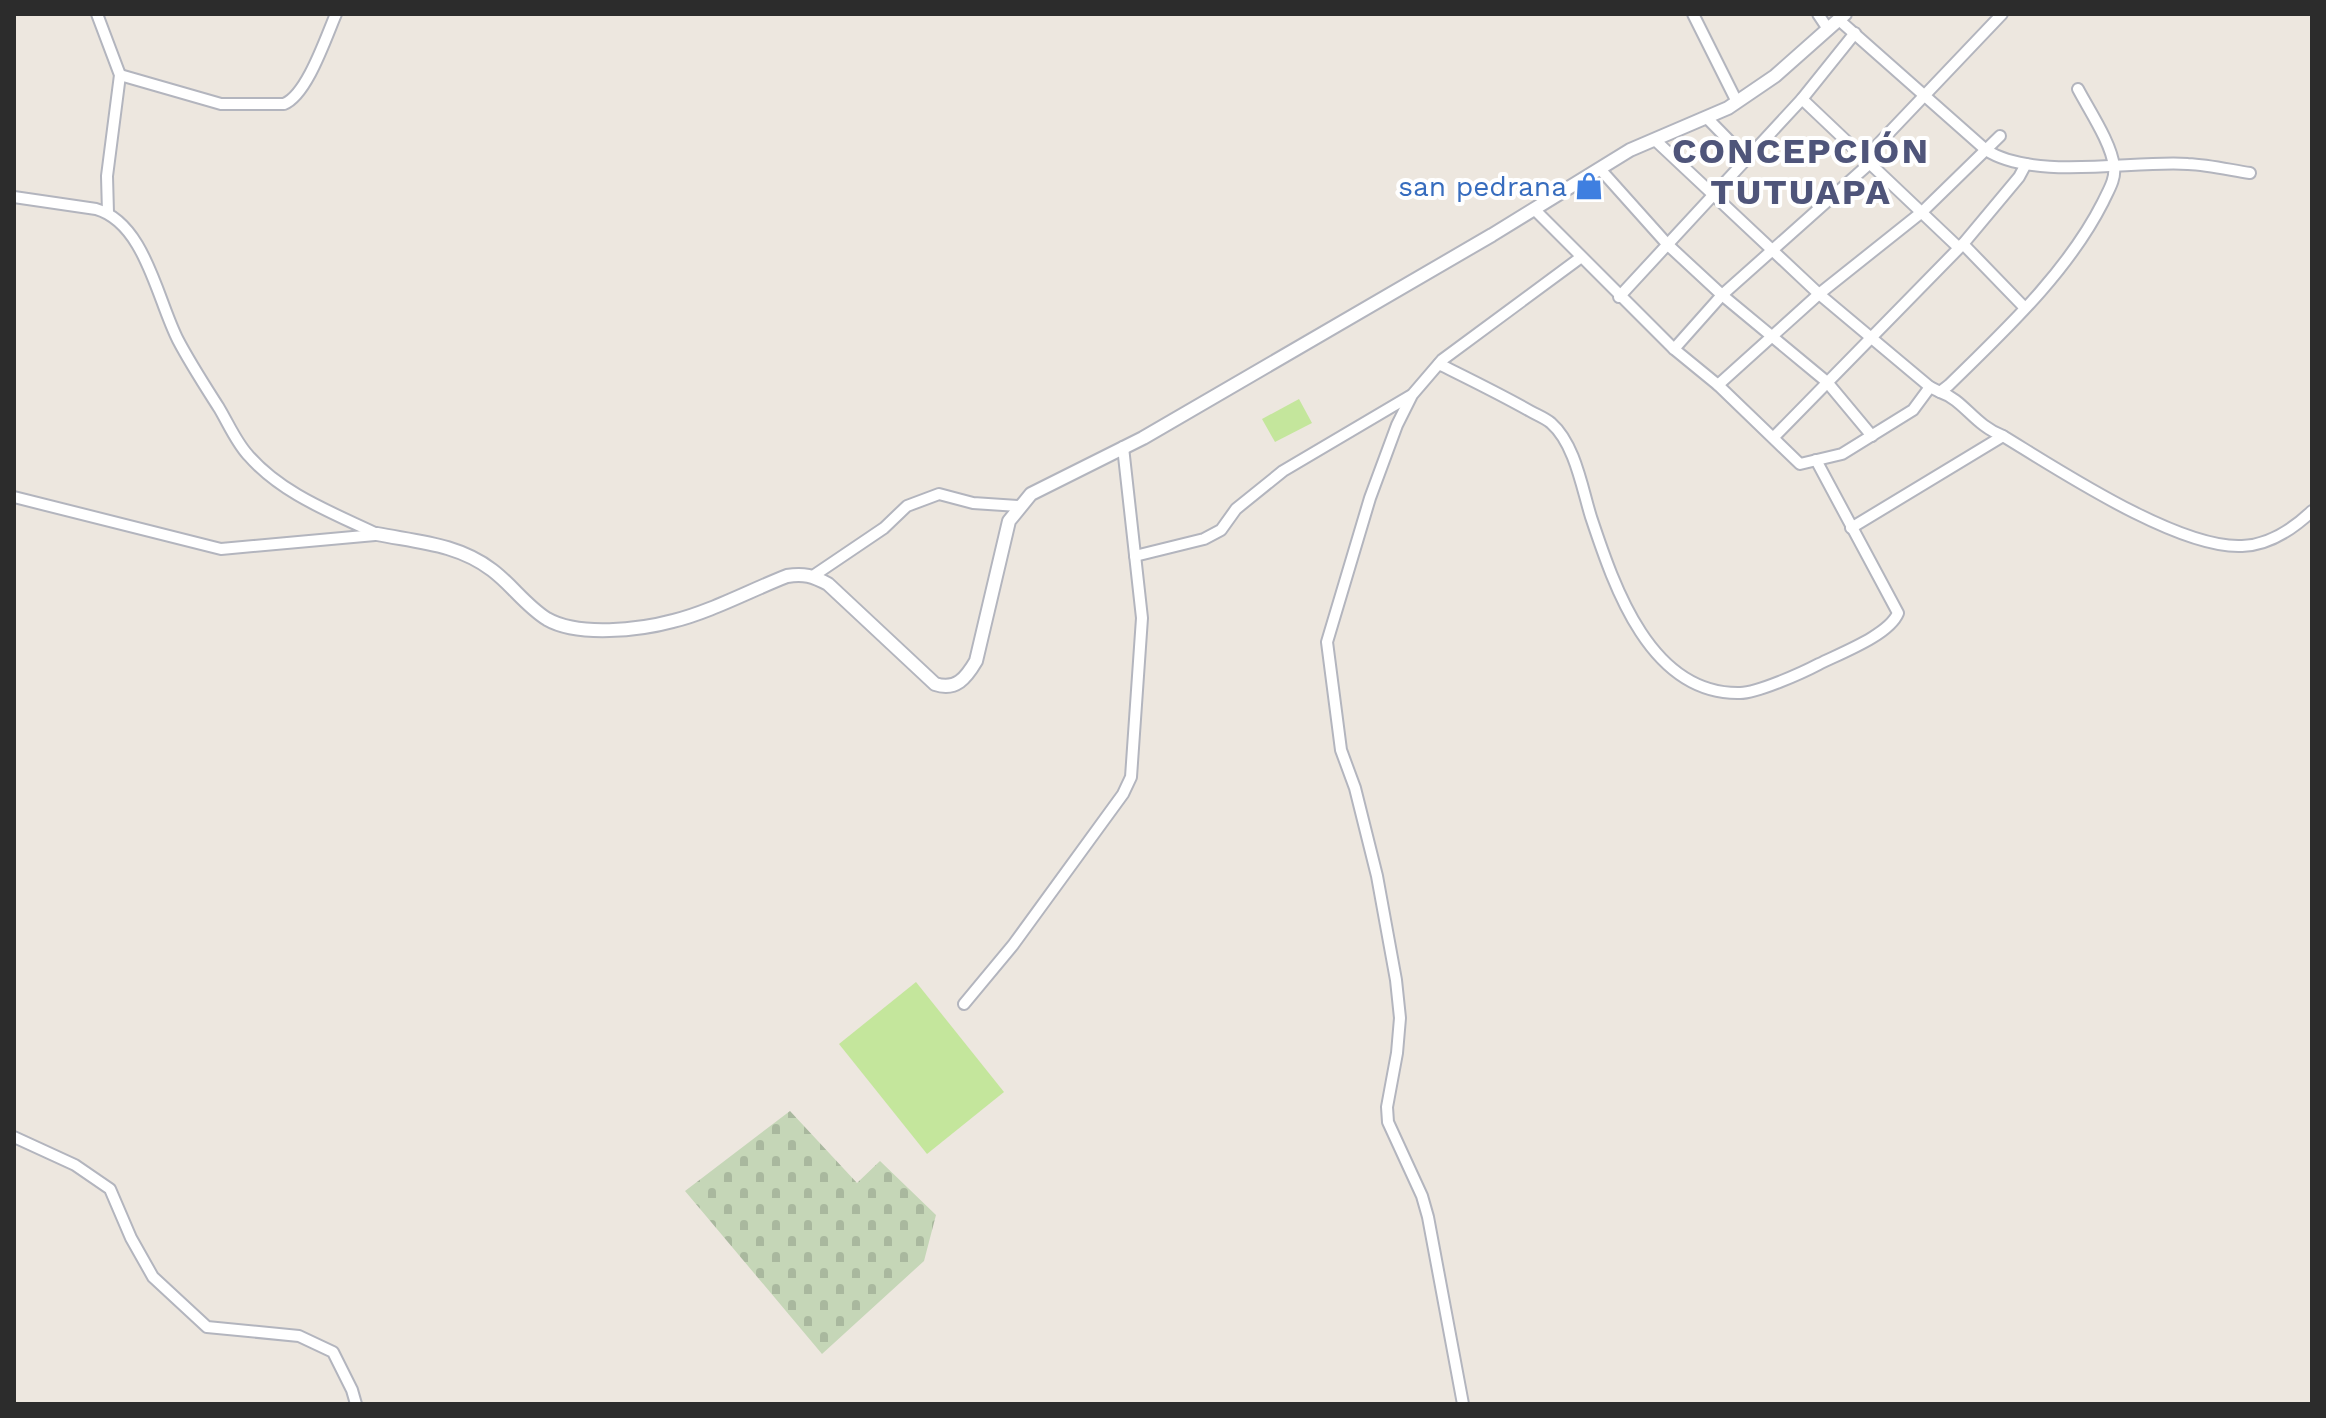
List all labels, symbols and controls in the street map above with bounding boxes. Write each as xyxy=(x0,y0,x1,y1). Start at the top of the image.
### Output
district label: CONCEPCIÓN TUTUAPA xyxy=(1672,130,1930,213)
place label: san pedrana xyxy=(1398,170,1567,203)
shop icon: san pedrana xyxy=(1574,171,1604,201)

